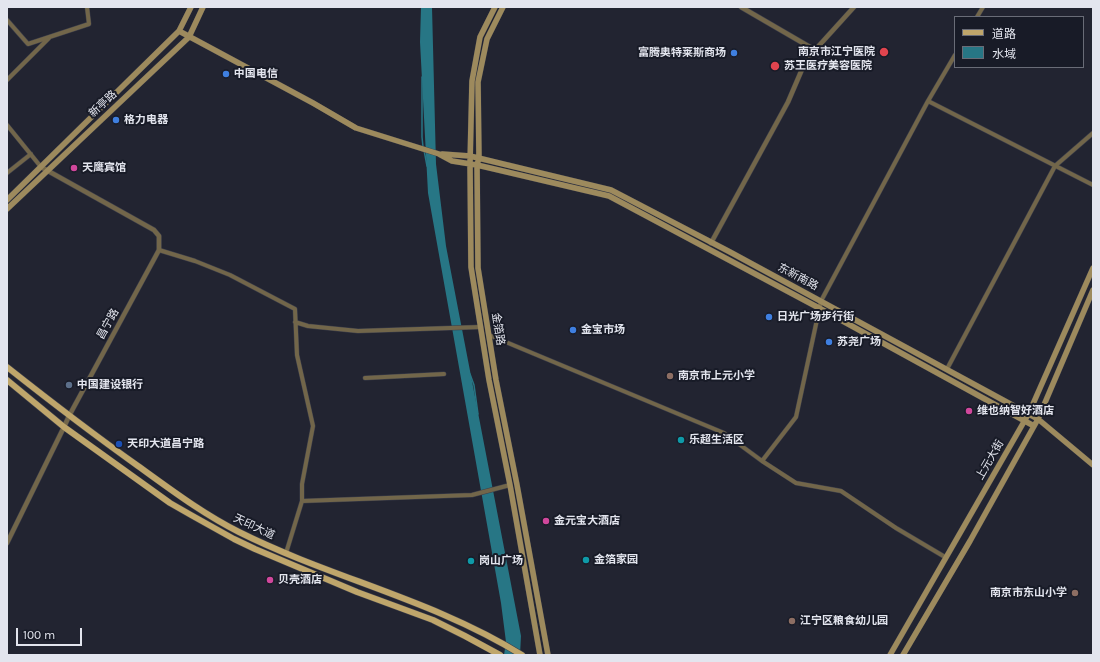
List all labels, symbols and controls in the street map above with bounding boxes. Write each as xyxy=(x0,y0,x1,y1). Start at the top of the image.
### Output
legend xyxy=(954,16,1084,68)
text: 道路 xyxy=(992,27,1016,41)
place label: 南京市江宁医院 xyxy=(798,45,875,59)
place label: 富腾奥特莱斯商场 xyxy=(638,46,726,60)
marker: 南京市江宁医院 xyxy=(878,46,890,58)
text: 水域 xyxy=(992,47,1016,61)
marker: 富腾奥特莱斯商场 xyxy=(729,48,739,58)
place label: 苏王医疗美容医院 xyxy=(784,59,872,73)
marker: 苏王医疗美容医院 xyxy=(769,60,781,72)
place label: 中国电信 xyxy=(234,67,278,81)
marker: 中国电信 xyxy=(221,69,231,79)
street label: 新亭路 xyxy=(86,88,120,120)
place label: 格力电器 xyxy=(124,113,168,127)
marker: 格力电器 xyxy=(111,115,121,125)
place label: 天鹰宾馆 xyxy=(82,161,126,175)
marker: 天鹰宾馆 xyxy=(69,163,79,173)
street label: 东新南路 xyxy=(775,261,821,293)
street label: 昌宁路 xyxy=(94,306,122,342)
place label: 日光广场步行街 xyxy=(777,310,854,324)
street label: 金箔路 xyxy=(489,312,507,346)
marker: 日光广场步行街 xyxy=(764,312,774,322)
place label: 金宝市场 xyxy=(581,323,625,337)
marker: 金宝市场 xyxy=(568,325,578,335)
place label: 苏尧广场 xyxy=(837,335,881,349)
marker: 苏尧广场 xyxy=(824,337,834,347)
place label: 南京市上元小学 xyxy=(678,369,755,383)
marker: 南京市上元小学 xyxy=(665,371,675,381)
place label: 中国建设银行 xyxy=(77,378,143,392)
marker: 中国建设银行 xyxy=(64,380,74,390)
place label: 维也纳智好酒店 xyxy=(977,404,1054,418)
marker: 维也纳智好酒店 xyxy=(964,406,974,416)
place label: 乐超生活区 xyxy=(689,433,744,447)
marker: 乐超生活区 xyxy=(676,435,686,445)
place label: 天印大道昌宁路 xyxy=(127,437,204,451)
street label: 上元大街 xyxy=(973,438,1007,482)
marker: 天印大道昌宁路 xyxy=(114,439,124,449)
street label: 天印大道 xyxy=(231,512,277,542)
place label: 金元宝大酒店 xyxy=(554,514,620,528)
marker: 金元宝大酒店 xyxy=(541,516,551,526)
place label: 金箔家园 xyxy=(594,553,638,567)
place label: 岗山广场 xyxy=(479,554,523,568)
marker: 金箔家园 xyxy=(581,555,591,565)
marker: 岗山广场 xyxy=(466,556,476,566)
place label: 贝壳酒店 xyxy=(278,573,322,587)
marker: 贝壳酒店 xyxy=(265,575,275,585)
place label: 南京市东山小学 xyxy=(990,586,1067,600)
marker: 南京市东山小学 xyxy=(1070,588,1080,598)
place label: 江宁区粮食幼儿园 xyxy=(800,614,888,628)
marker: 江宁区粮食幼儿园 xyxy=(787,616,797,626)
scale bar xyxy=(18,620,84,646)
text: 100 m xyxy=(23,628,55,642)

